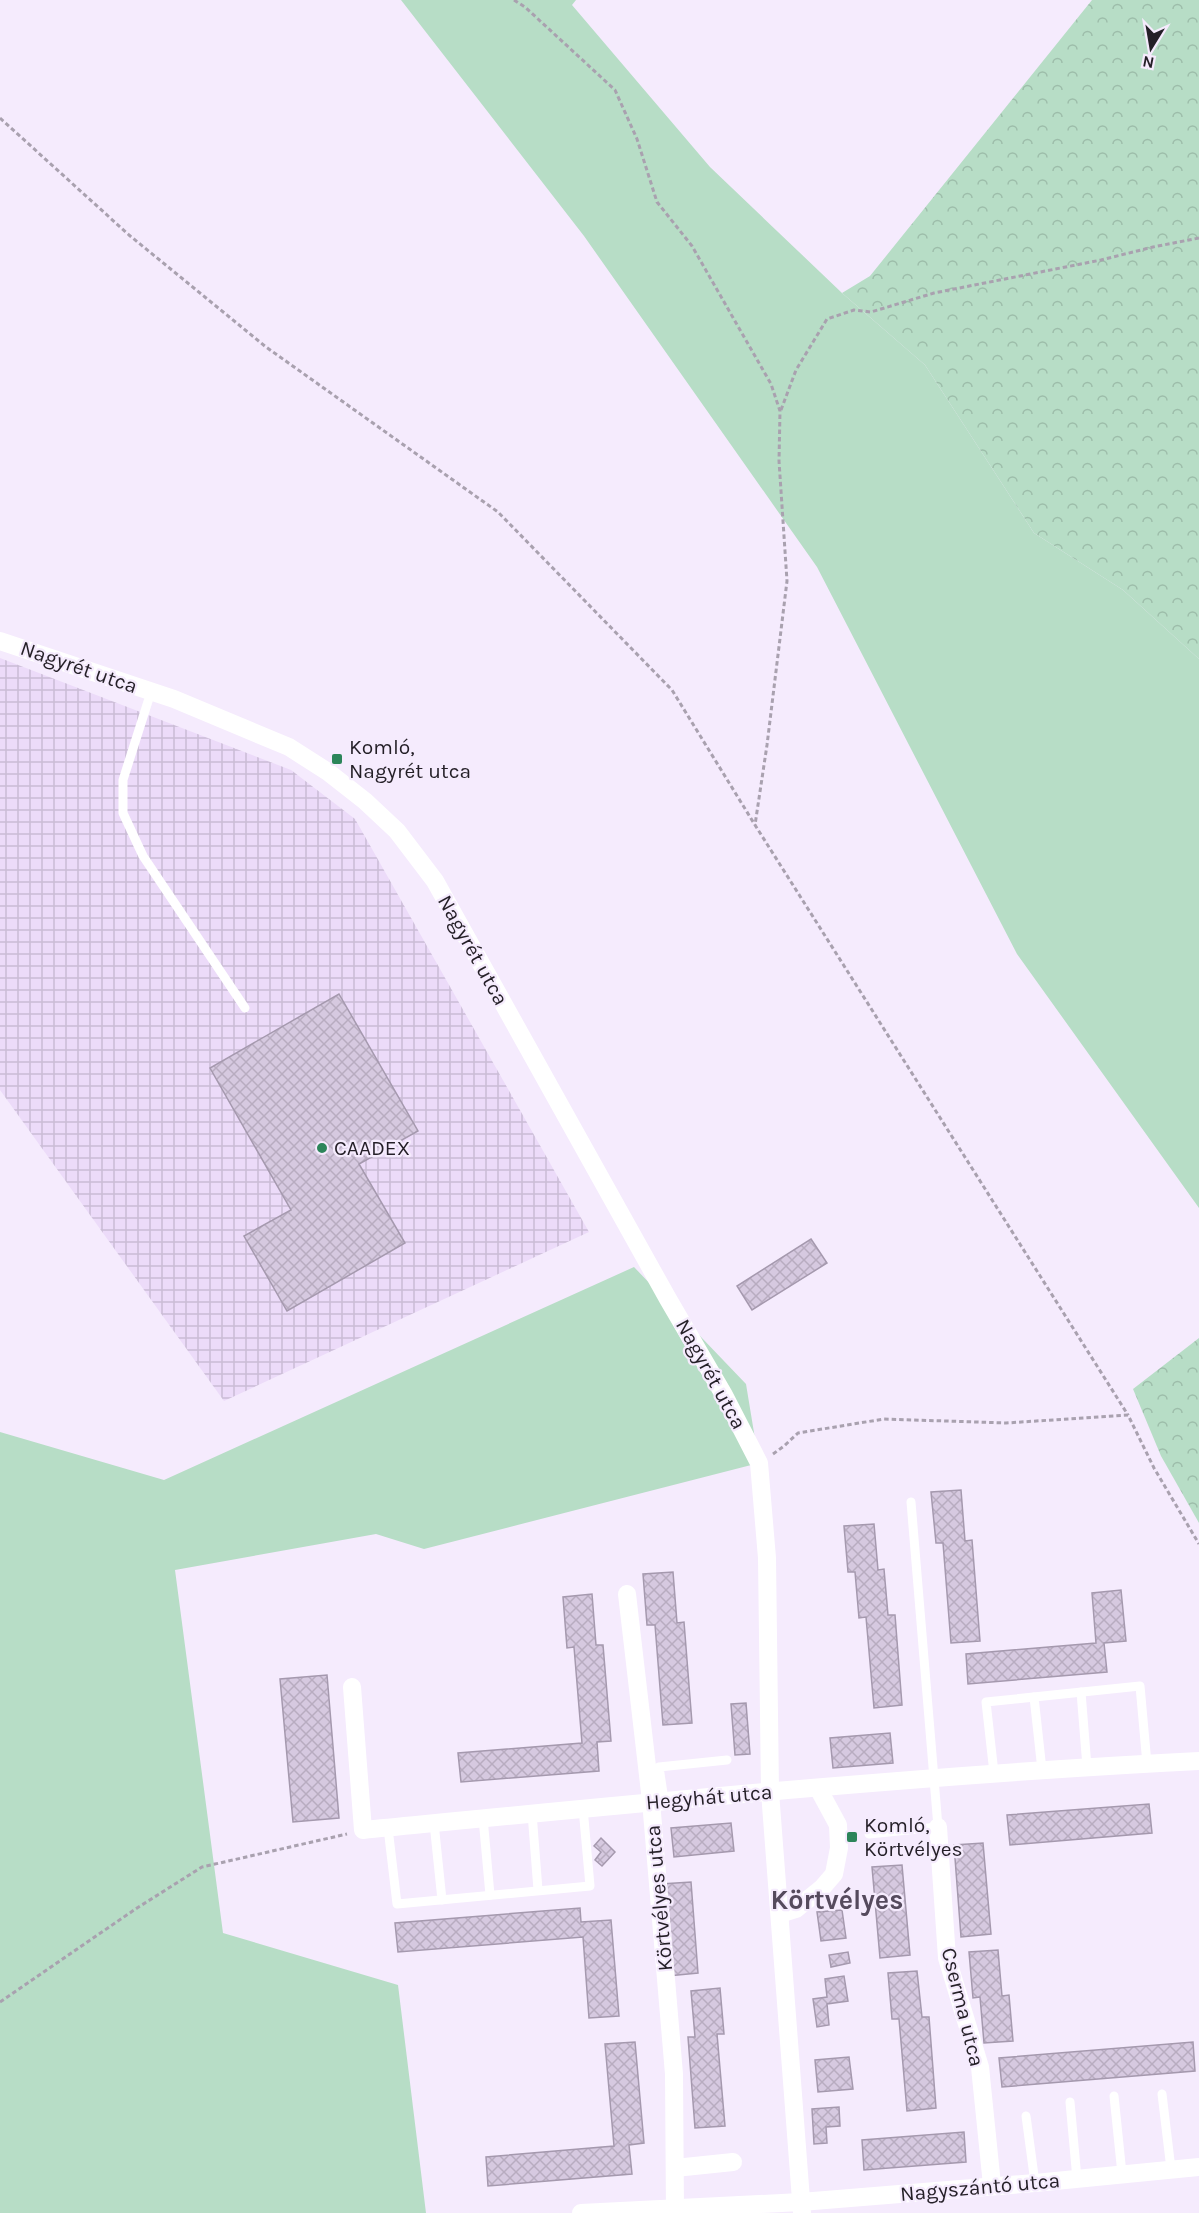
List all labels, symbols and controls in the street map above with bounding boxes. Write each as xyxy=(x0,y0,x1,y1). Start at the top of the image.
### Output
north arrow xyxy=(1121,18,1181,78)
text: N xyxy=(1141,52,1156,73)
street label: Nagyrét utca xyxy=(17,636,141,698)
place label: Komló, Nagyrét utca xyxy=(349,735,471,783)
marker: Komló, Nagyrét utca xyxy=(330,752,344,766)
street label: Nagyrét utca xyxy=(433,891,513,1009)
place label: CAADEX xyxy=(334,1136,410,1160)
marker: CAADEX xyxy=(315,1141,329,1155)
street label: Nagyrét utca xyxy=(671,1315,751,1433)
street label: Hegyhát utca xyxy=(645,1780,773,1814)
place label: Komló, Körtvélyes xyxy=(864,1813,963,1861)
street label: Körtvélyes utca xyxy=(641,1824,677,1972)
marker: Komló, Körtvélyes xyxy=(845,1830,859,1844)
district label: Körtvélyes xyxy=(771,1884,903,1916)
street label: Cserma utca xyxy=(937,1945,989,2069)
street label: Nagyszántó utca xyxy=(899,2168,1061,2206)

